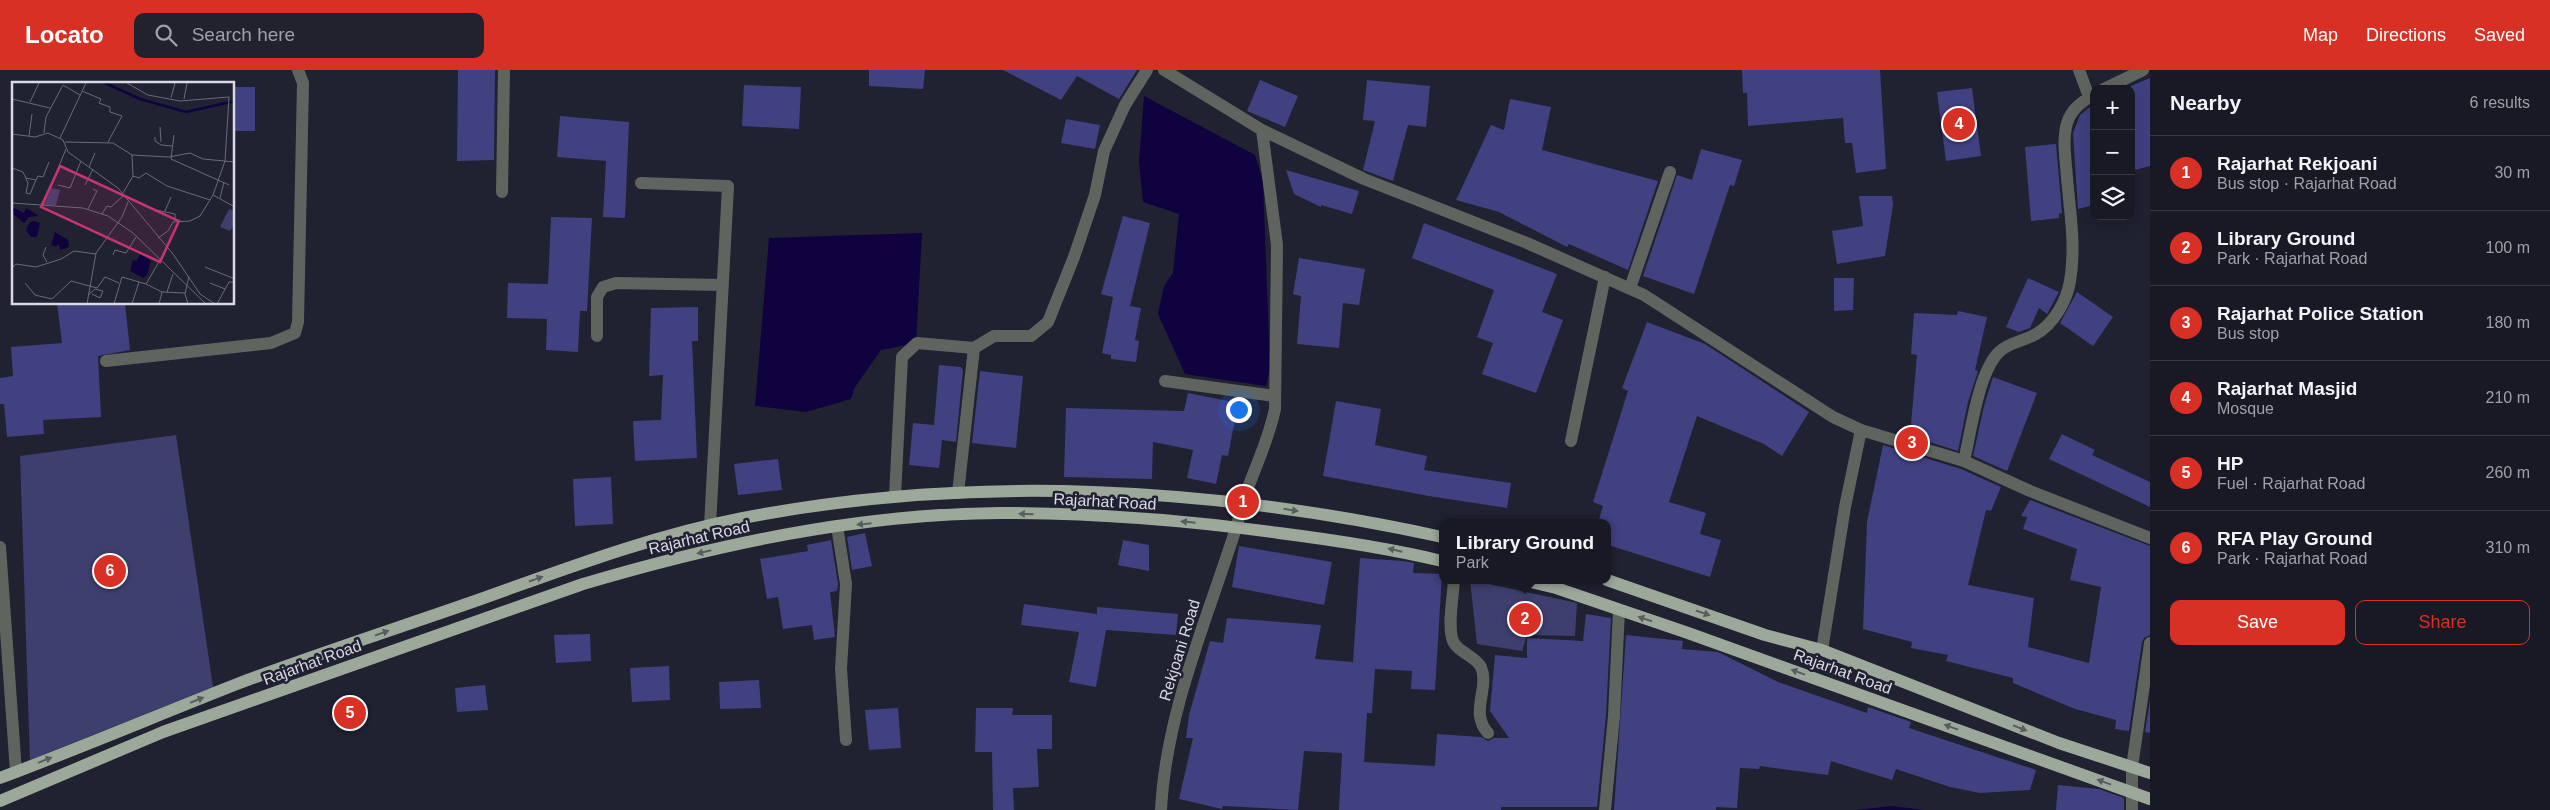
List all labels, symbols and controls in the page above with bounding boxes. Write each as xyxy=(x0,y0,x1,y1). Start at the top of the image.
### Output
search box xyxy=(134,13,484,58)
text: Locato xyxy=(25,21,104,48)
icon: search xyxy=(152,21,180,49)
text: Search here xyxy=(192,24,295,45)
text: Map xyxy=(2303,25,2338,45)
text: Directions xyxy=(2366,25,2446,45)
text: Saved xyxy=(2474,25,2525,45)
inset map xyxy=(12,82,235,305)
map controls xyxy=(2090,85,2135,220)
button: + xyxy=(2090,85,2135,130)
text: Nearby xyxy=(2170,91,2241,114)
text: 6 results xyxy=(2470,94,2530,111)
pin: 4 xyxy=(1943,105,1975,143)
button: − xyxy=(2090,130,2135,175)
text: Rajarhat Rekjoani xyxy=(2217,153,2378,174)
text: 1 xyxy=(2182,164,2190,181)
text: 30 m xyxy=(2494,164,2530,181)
button: layers xyxy=(2090,175,2135,220)
text: Bus stop · Rajarhat Road xyxy=(2217,175,2397,192)
text: Library Ground xyxy=(2217,228,2355,249)
text: 2 xyxy=(2182,239,2190,256)
text: 100 m xyxy=(2486,239,2530,256)
text: Park · Rajarhat Road xyxy=(2217,250,2367,267)
text: Rajarhat Police Station xyxy=(2217,303,2424,324)
text: 3 xyxy=(2182,314,2190,331)
text: 180 m xyxy=(2486,314,2530,331)
text: Bus stop xyxy=(2217,325,2279,342)
text: Rajarhat Masjid xyxy=(2217,378,2357,399)
text: 4 xyxy=(2182,389,2190,406)
text: 210 m xyxy=(2486,389,2530,406)
your location xyxy=(1226,397,1252,423)
text: Mosque xyxy=(2217,400,2274,417)
pin: 3 xyxy=(1896,424,1928,462)
text: HP xyxy=(2217,453,2243,474)
text: 5 xyxy=(2182,464,2190,481)
text: 260 m xyxy=(2486,464,2530,481)
text: Fuel · Rajarhat Road xyxy=(2217,475,2366,492)
pin: 1 xyxy=(1227,483,1259,521)
street label: Rajarhat Road xyxy=(1053,490,1157,513)
one-way arrow xyxy=(1283,506,1299,514)
one-way arrow xyxy=(1018,509,1034,517)
street label: Rajarhat Road xyxy=(647,518,751,557)
one-way arrow xyxy=(1180,518,1196,526)
popup xyxy=(1439,519,1611,584)
one-way arrow xyxy=(855,520,871,528)
text: RFA Play Ground xyxy=(2217,528,2373,549)
text: Library Ground xyxy=(1456,532,1594,553)
text: 6 xyxy=(2182,539,2190,556)
text: 310 m xyxy=(2486,539,2530,556)
one-way arrow xyxy=(1387,545,1403,553)
one-way arrow xyxy=(696,548,711,556)
text: Park · Rajarhat Road xyxy=(2217,550,2367,567)
pin: 6 xyxy=(94,552,126,590)
text: Park xyxy=(1456,554,1489,571)
one-way arrow xyxy=(528,575,543,583)
street label: Rekjoani Road xyxy=(1156,597,1203,703)
pin: 2 xyxy=(1509,600,1541,638)
button: Save xyxy=(2170,600,2345,645)
button: Share xyxy=(2355,600,2530,645)
one-way arrow xyxy=(1696,609,1711,617)
one-way arrow xyxy=(1637,614,1652,622)
one-way arrow xyxy=(375,629,390,636)
street label: Rajarhat Road xyxy=(261,637,364,688)
street label: Rajarhat Road xyxy=(1791,646,1894,697)
one-way arrow xyxy=(1791,668,1806,675)
pin: 5 xyxy=(334,694,366,732)
one-way arrow xyxy=(189,696,204,704)
one-way arrow xyxy=(1943,723,1958,731)
one-way arrow xyxy=(2013,724,2028,732)
one-way arrow xyxy=(38,756,53,764)
one-way arrow xyxy=(2096,778,2111,786)

